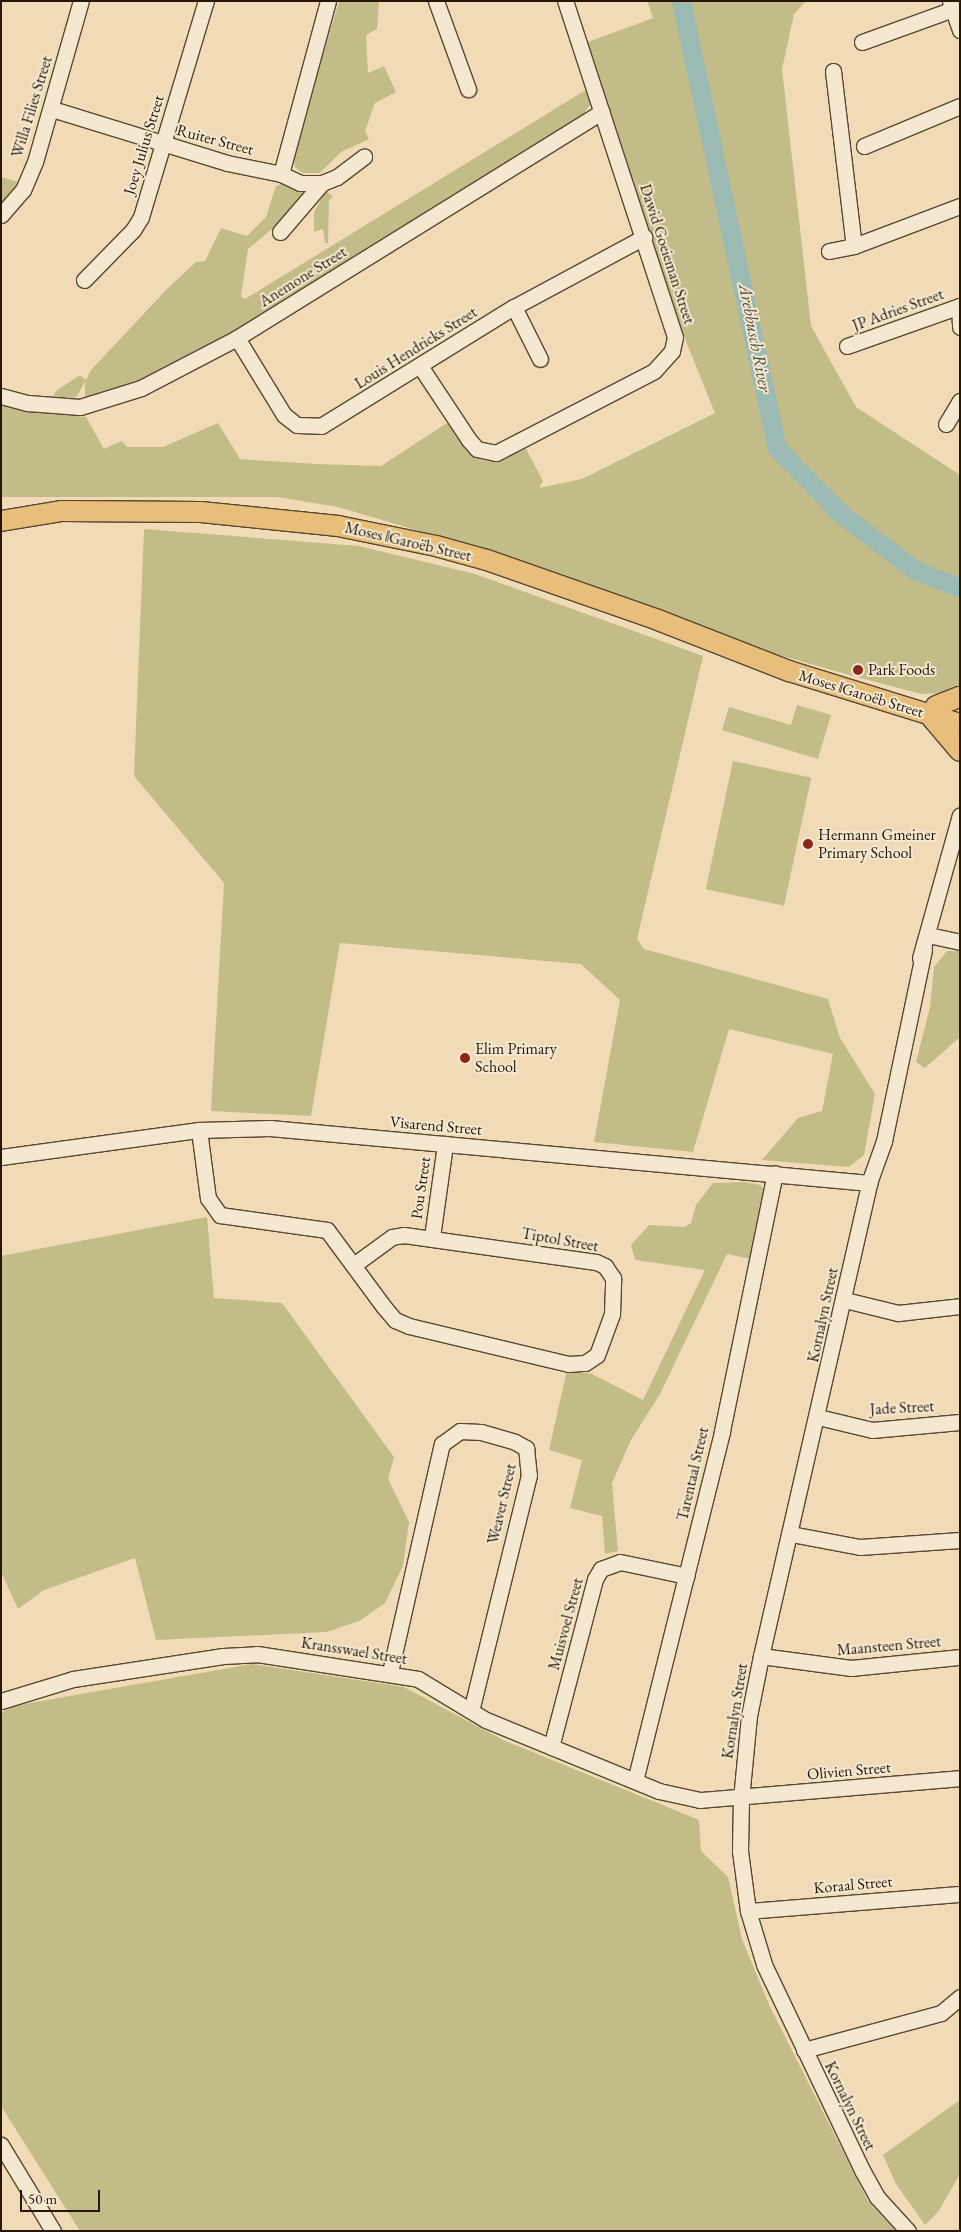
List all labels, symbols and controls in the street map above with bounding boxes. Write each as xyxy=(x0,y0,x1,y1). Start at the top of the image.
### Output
street label: Willa Filies Street xyxy=(7,54,57,160)
street label: Joey Julius Street xyxy=(120,93,168,197)
street label: Ruiter Street xyxy=(174,121,256,159)
street label: Dawid Goeieman Street xyxy=(635,182,699,326)
street label: Anemone Street xyxy=(256,243,350,311)
water label: Arebbusch River xyxy=(734,282,776,394)
street label: JP Adries Street xyxy=(850,285,946,335)
street label: Louis Hendricks Street xyxy=(351,303,481,393)
street label: Moses ǁGaroëb Street xyxy=(343,518,473,566)
place label: Park Foods xyxy=(868,660,935,680)
marker: Park Foods xyxy=(852,664,864,676)
street label: Moses ǁGaroëb Street xyxy=(796,666,926,722)
place label: Hermann Gmeiner Primary School xyxy=(818,825,936,863)
marker: Hermann Gmeiner Primary School xyxy=(802,838,814,850)
place label: Elim Primary School xyxy=(475,1039,557,1077)
marker: Elim Primary School xyxy=(459,1052,471,1064)
street label: Visarend Street xyxy=(389,1112,483,1140)
street label: Pou Street xyxy=(407,1156,435,1220)
street label: Tiptol Street xyxy=(520,1224,600,1256)
street label: Kornalyn Street xyxy=(804,1266,842,1364)
street label: Jade Street xyxy=(869,1397,935,1419)
street label: Tarentaal Street xyxy=(673,1425,713,1523)
street label: Weaver Street xyxy=(483,1462,521,1546)
street label: Muisvoel Street xyxy=(544,1576,588,1672)
street label: Maansteen Street xyxy=(836,1632,942,1660)
street label: Kransswael Street xyxy=(300,1633,408,1669)
street label: Kornalyn Street xyxy=(718,1662,752,1760)
street label: Olivien Street xyxy=(806,1758,892,1784)
street label: Koraal Street xyxy=(813,1872,893,1898)
street label: Kornalyn Street xyxy=(820,2058,880,2154)
scale bar xyxy=(22,2180,102,2212)
text: 50 m xyxy=(28,2189,57,2208)

